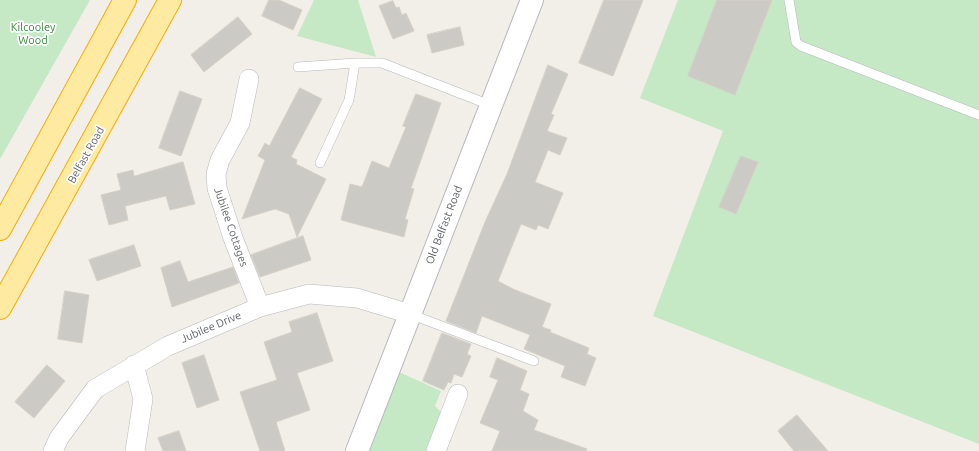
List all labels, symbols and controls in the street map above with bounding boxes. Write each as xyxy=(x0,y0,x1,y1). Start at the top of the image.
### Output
park label: Kilcooley Wood xyxy=(11,20,55,46)
street label: Belfast Road xyxy=(65,124,107,186)
street label: Old Belfast Road xyxy=(423,184,465,266)
street label: Jubilee Cottages xyxy=(211,186,251,268)
street label: Jubilee Drive xyxy=(179,308,243,346)

